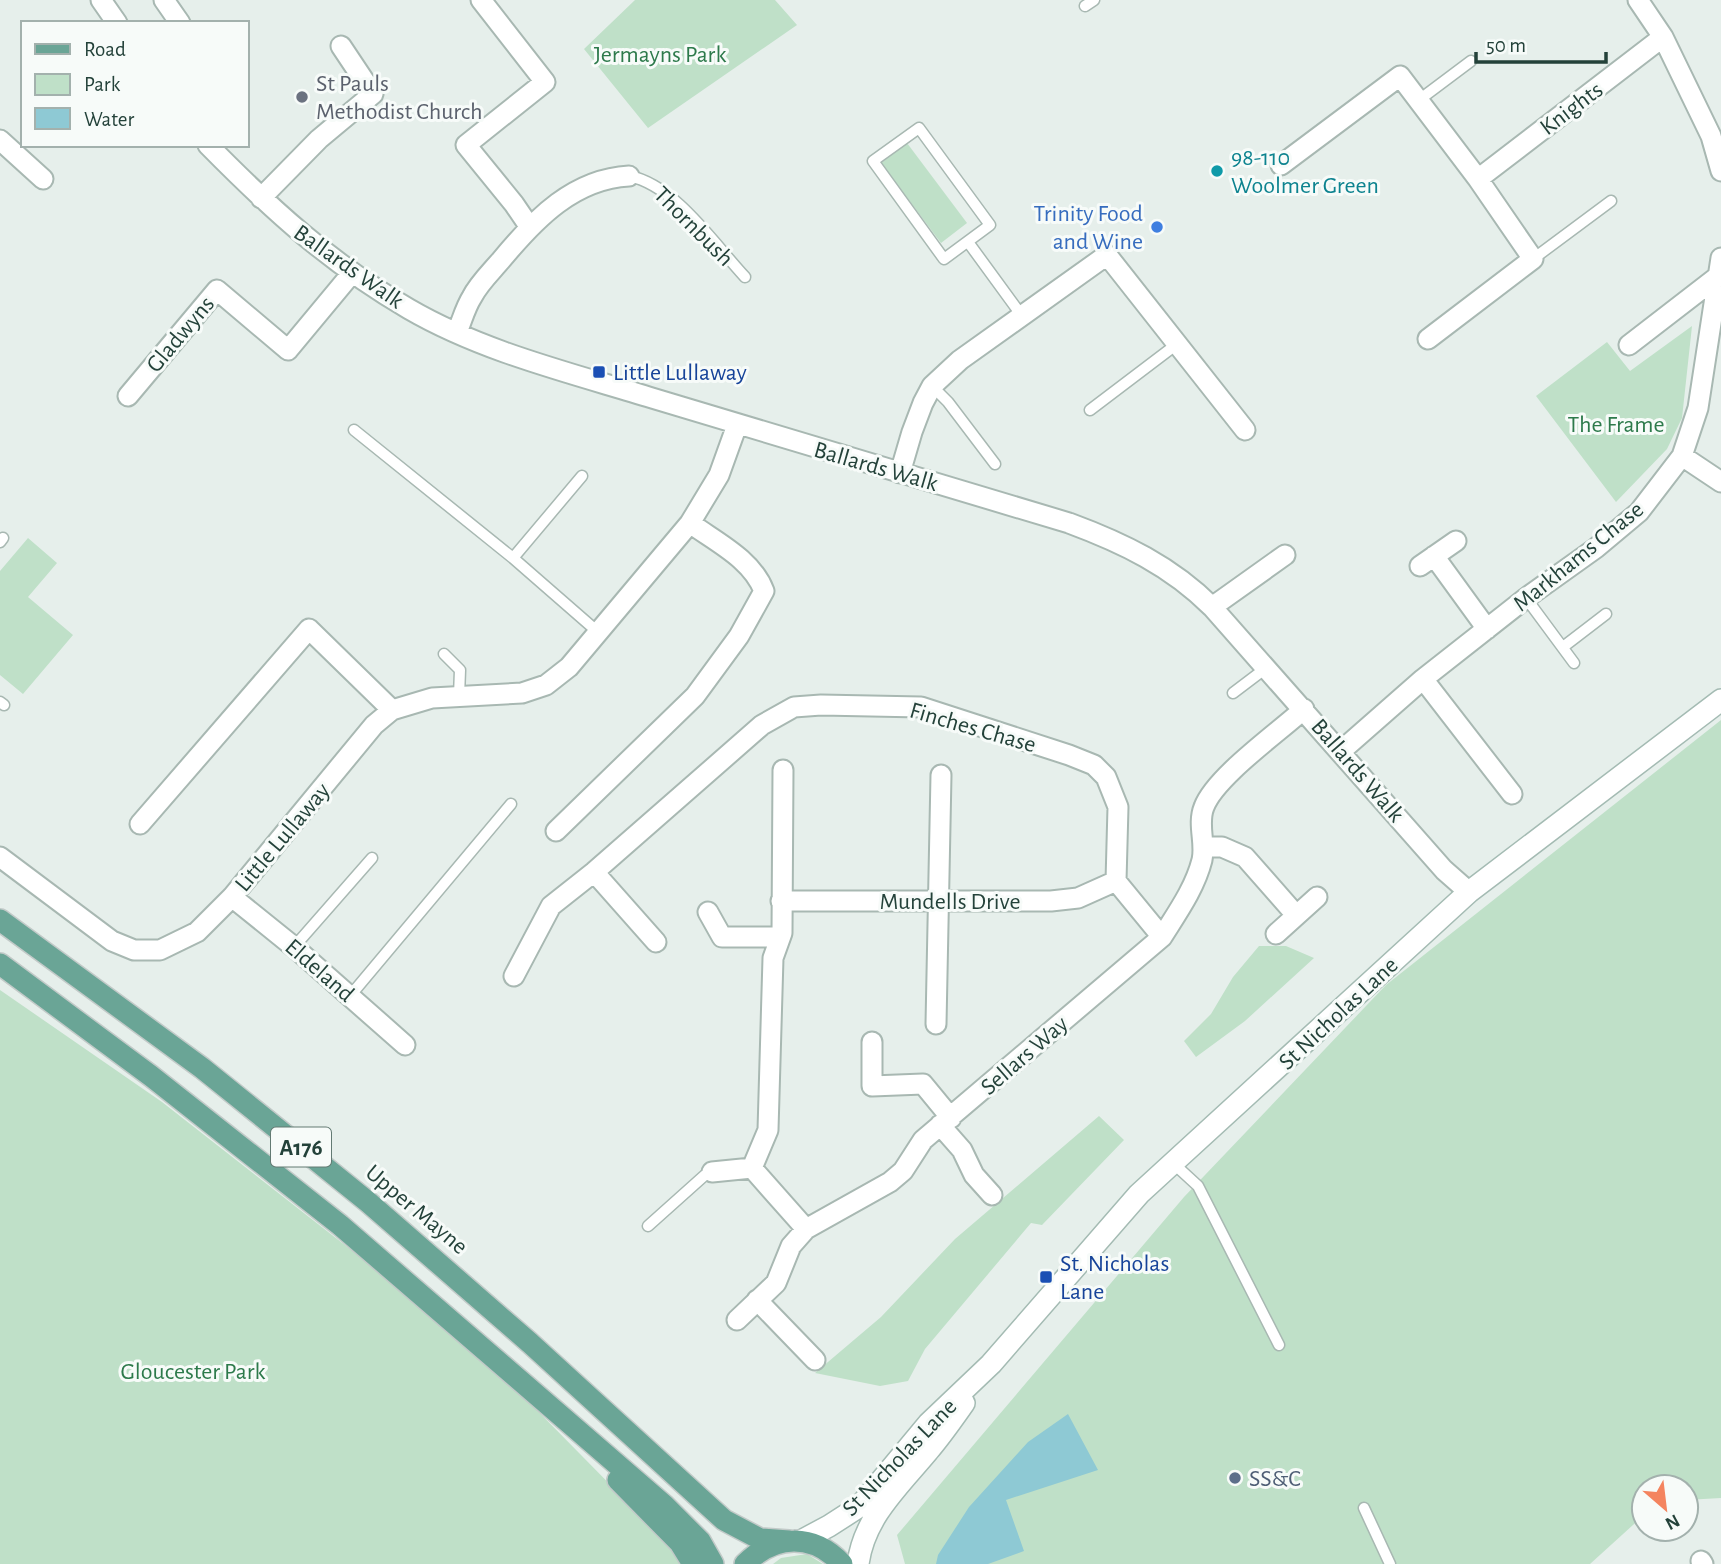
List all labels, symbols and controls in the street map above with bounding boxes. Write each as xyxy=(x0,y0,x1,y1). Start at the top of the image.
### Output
legend xyxy=(21,21,248,147)
scale bar xyxy=(1476,21,1606,65)
text: 50 m xyxy=(1486,35,1526,56)
text: Road xyxy=(84,39,126,60)
park label: Jermayns Park xyxy=(594,43,726,67)
place label: St Pauls Methodist Church xyxy=(316,72,483,124)
text: Park xyxy=(84,74,121,95)
street label: Knights xyxy=(1536,78,1607,140)
marker: St Pauls Methodist Church xyxy=(294,89,310,105)
text: Water xyxy=(84,109,134,130)
place label: 98-110 Woolmer Green xyxy=(1231,146,1379,198)
marker: 98-110 Woolmer Green xyxy=(1209,163,1225,179)
street label: Thornbush xyxy=(649,182,738,271)
place label: Trinity Food and Wine xyxy=(1034,202,1143,254)
marker: Trinity Food and Wine xyxy=(1149,219,1165,235)
street label: Ballards Walk xyxy=(289,220,408,313)
street label: Gladwyns xyxy=(142,292,219,377)
place label: Little Lullaway xyxy=(613,361,747,385)
marker: Little Lullaway xyxy=(591,364,607,380)
park label: The Frame xyxy=(1567,413,1665,437)
street label: Ballards Walk xyxy=(811,438,940,496)
street label: Markhams Chase xyxy=(1509,497,1648,616)
street label: Finches Chase xyxy=(907,698,1039,757)
street label: Ballards Walk xyxy=(1306,715,1408,827)
street label: Little Lullaway xyxy=(231,779,335,897)
street label: Mundells Drive xyxy=(880,890,1020,914)
street label: Eldeland xyxy=(280,935,358,1007)
street label: St Nicholas Lane xyxy=(1275,953,1403,1075)
street label: Sellars Way xyxy=(977,1012,1073,1100)
road number: A176 xyxy=(271,1128,331,1166)
street label: Upper Mayne xyxy=(361,1160,472,1259)
place label: St. Nicholas Lane xyxy=(1060,1252,1169,1304)
marker: St. Nicholas Lane xyxy=(1038,1269,1054,1285)
park label: Gloucester Park xyxy=(121,1360,265,1384)
street label: St Nicholas Lane xyxy=(838,1394,961,1521)
place label: SS&C xyxy=(1249,1467,1301,1491)
marker: SS&C xyxy=(1227,1470,1243,1486)
north arrow xyxy=(1630,1473,1700,1543)
text: N xyxy=(1662,1510,1683,1533)

